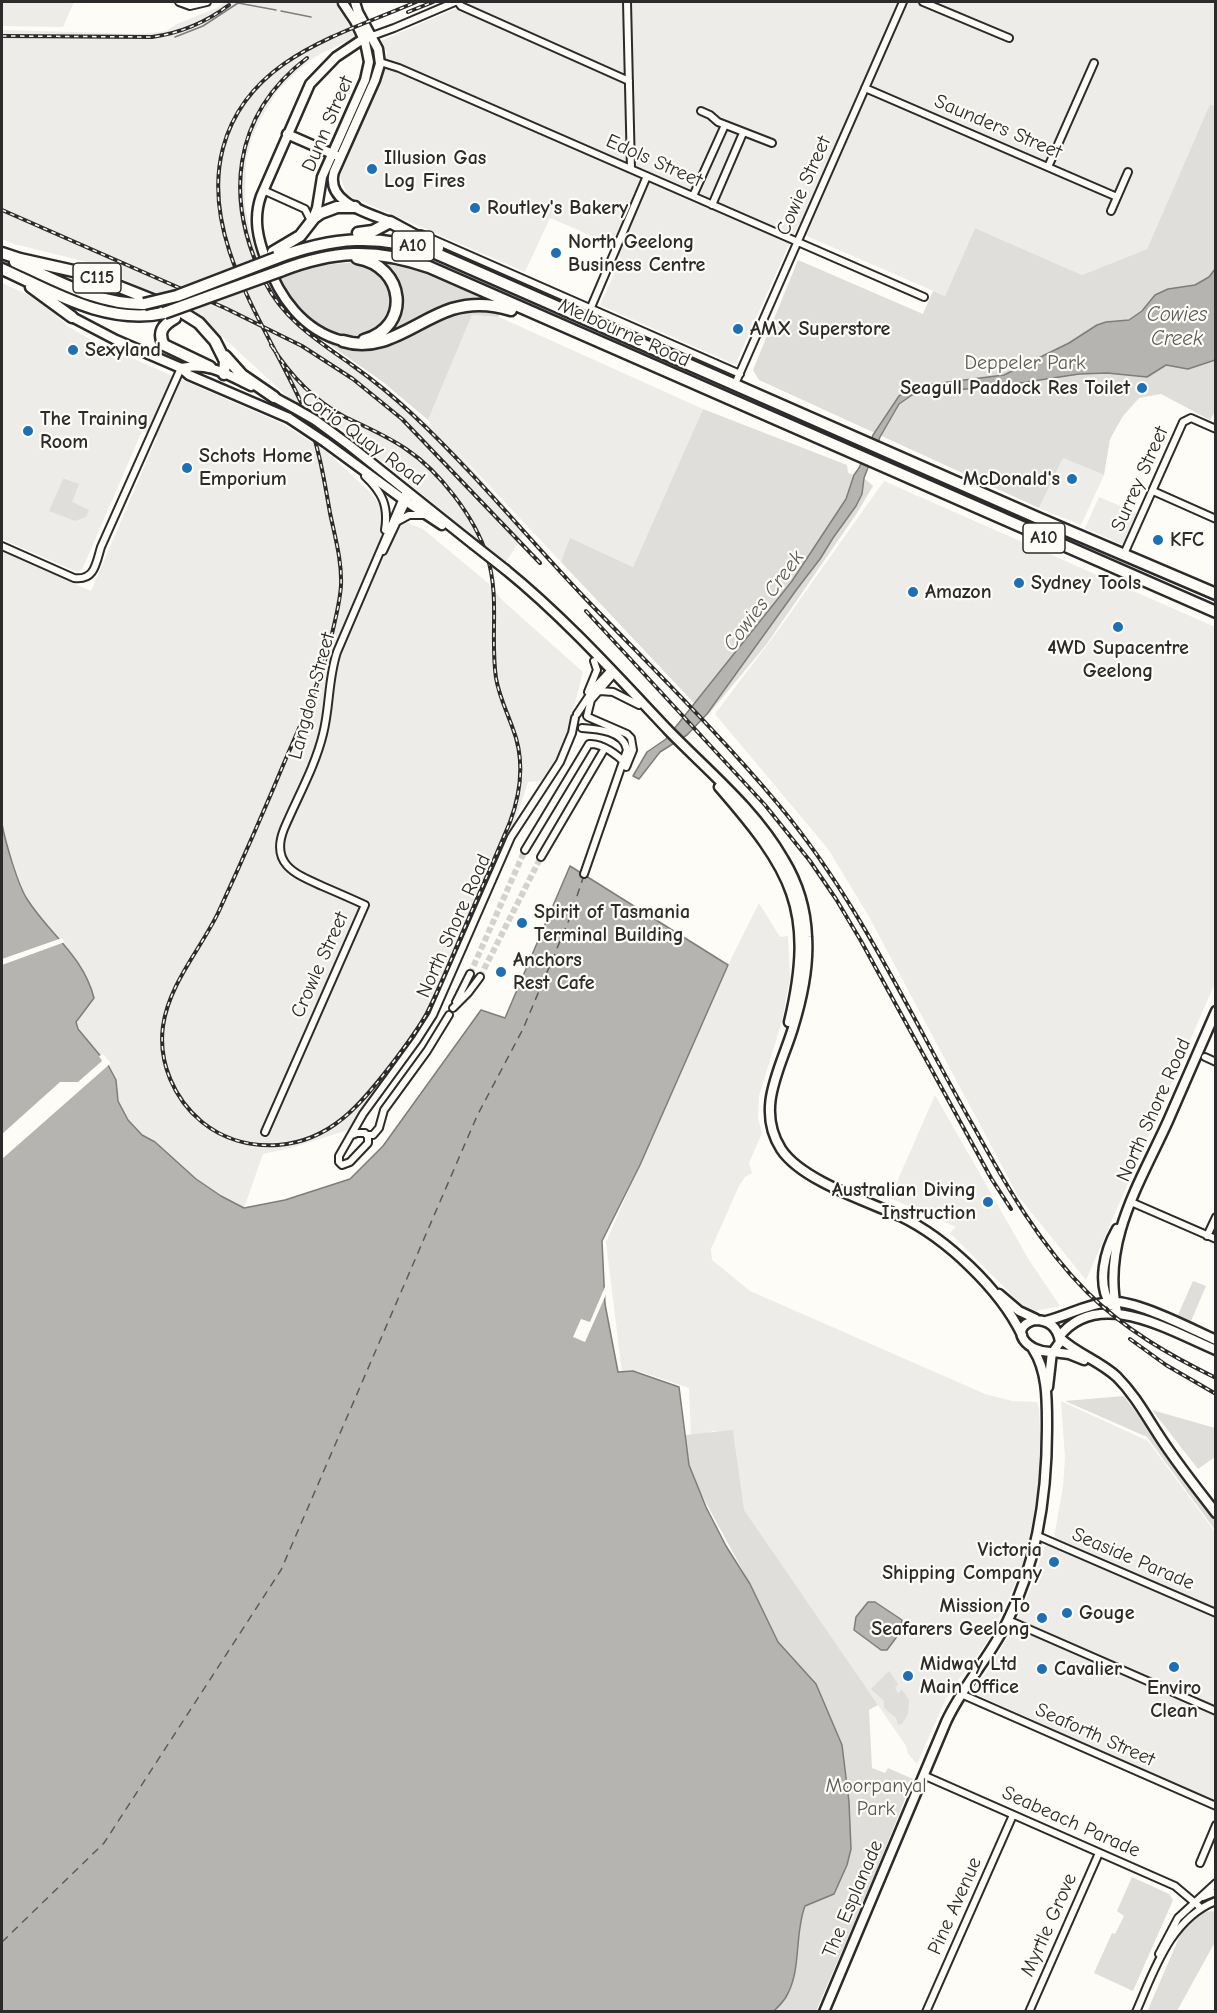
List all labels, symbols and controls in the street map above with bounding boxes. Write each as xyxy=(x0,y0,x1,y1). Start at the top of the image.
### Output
street label: Dunn Street xyxy=(297,73,359,175)
street label: Saunders Street xyxy=(931,89,1065,165)
street label: Edols Street xyxy=(602,129,706,193)
street label: Cowie Street xyxy=(771,133,837,239)
place label: Illusion Gas Log Fires xyxy=(384,146,486,193)
marker: Illusion Gas Log Fires xyxy=(365,162,379,176)
place label: Routley's Bakery xyxy=(487,196,628,220)
marker: Routley's Bakery xyxy=(468,201,482,215)
place label: North Geelong Business Centre xyxy=(568,230,705,277)
road number: A10 xyxy=(392,231,434,261)
marker: North Geelong Business Centre xyxy=(549,246,563,260)
road number: C115 xyxy=(73,263,121,293)
street label: Melbourne Road xyxy=(554,293,694,373)
water label: Cowies Creek xyxy=(1147,302,1207,352)
place label: AMX Superstore xyxy=(750,317,890,341)
marker: AMX Superstore xyxy=(731,322,745,336)
place label: Sexyland xyxy=(85,338,161,362)
marker: Sexyland xyxy=(66,343,80,357)
park label: Deppeler Park xyxy=(964,351,1086,375)
place label: Seagull Paddock Res Toilet xyxy=(900,376,1130,400)
marker: Seagull Paddock Res Toilet xyxy=(1135,381,1149,395)
street label: Corio Quay Road xyxy=(297,386,429,492)
place label: The Training Room xyxy=(40,407,148,454)
street label: Surrey Street xyxy=(1106,423,1174,535)
marker: The Training Room xyxy=(21,424,35,438)
place label: Schots Home Emporium xyxy=(199,444,313,491)
marker: Schots Home Emporium xyxy=(180,461,194,475)
place label: McDonald's xyxy=(963,467,1060,491)
marker: McDonald's xyxy=(1065,472,1079,486)
road number: A10 xyxy=(1023,523,1065,553)
place label: KFC xyxy=(1170,528,1204,552)
marker: KFC xyxy=(1151,533,1165,547)
water label: Cowies Creek xyxy=(718,546,810,656)
place label: Sydney Tools xyxy=(1031,571,1141,595)
marker: Sydney Tools xyxy=(1012,576,1026,590)
place label: Amazon xyxy=(925,580,992,604)
marker: Amazon xyxy=(906,585,920,599)
marker: 4WD Supacentre Geelong xyxy=(1111,620,1125,634)
street label: Langdon Street xyxy=(284,630,340,762)
place label: 4WD Supacentre Geelong xyxy=(1047,636,1189,683)
street label: North Shore Road xyxy=(412,851,496,1001)
place label: Spirit of Tasmania Terminal Building xyxy=(534,900,690,947)
street label: Crowle Street xyxy=(286,908,354,1022)
marker: Spirit of Tasmania Terminal Building xyxy=(515,916,529,930)
place label: Anchors Rest Cafe xyxy=(513,948,595,995)
marker: Anchors Rest Cafe xyxy=(494,965,508,979)
street label: North Shore Road xyxy=(1112,1035,1196,1185)
place label: Australian Diving Instruction xyxy=(832,1178,976,1225)
marker: Australian Diving Instruction xyxy=(981,1195,995,1209)
street label: Seaside Parade xyxy=(1068,1522,1198,1596)
place label: Victoria Shipping Company xyxy=(882,1538,1042,1585)
marker: Victoria Shipping Company xyxy=(1047,1555,1061,1569)
place label: Mission To Seafarers Geelong xyxy=(871,1594,1030,1641)
place label: Gouge xyxy=(1079,1601,1135,1625)
marker: Gouge xyxy=(1060,1606,1074,1620)
marker: Mission To Seafarers Geelong xyxy=(1035,1611,1049,1625)
place label: Midway Ltd Main Office xyxy=(920,1652,1019,1699)
place label: Cavalier xyxy=(1054,1657,1122,1681)
marker: Enviro Clean xyxy=(1167,1660,1181,1674)
marker: Cavalier xyxy=(1035,1662,1049,1676)
marker: Midway Ltd Main Office xyxy=(901,1669,915,1683)
place label: Enviro Clean xyxy=(1147,1676,1201,1723)
street label: Seaforth Street xyxy=(1032,1698,1158,1772)
park label: Moorpanyal Park xyxy=(825,1774,927,1821)
street label: Seabeach Parade xyxy=(998,1781,1144,1863)
street label: The Esplanade xyxy=(817,1837,889,1961)
street label: Pine Avenue xyxy=(923,1853,987,1959)
street label: Myrtle Grove xyxy=(1016,1870,1082,1980)

